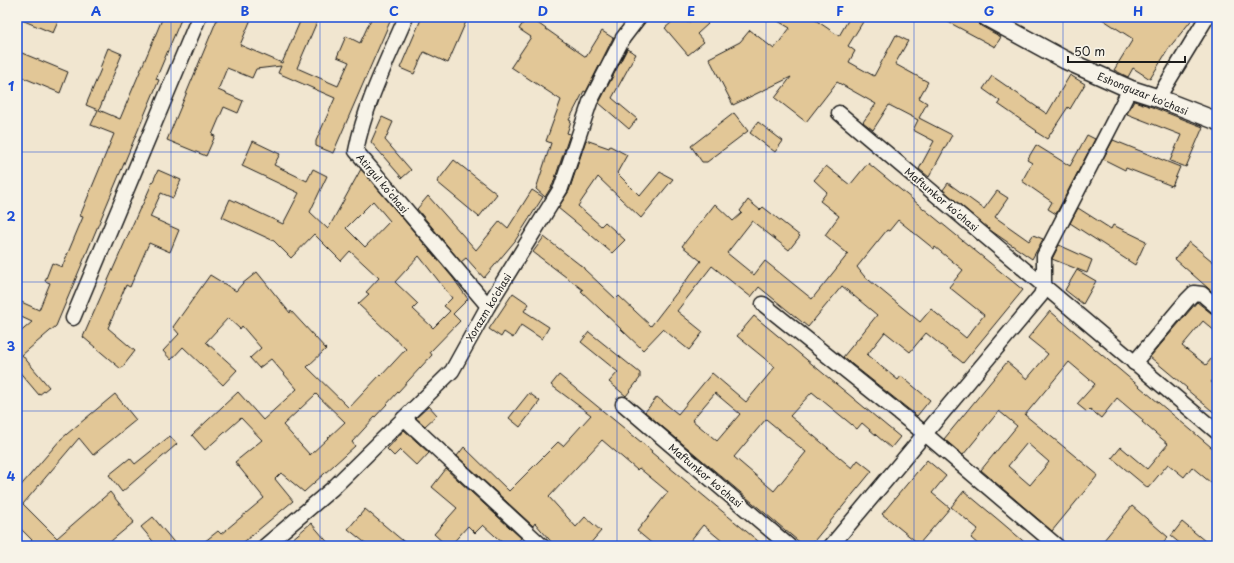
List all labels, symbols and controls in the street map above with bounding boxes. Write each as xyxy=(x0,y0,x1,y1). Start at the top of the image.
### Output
text: A xyxy=(91,1,101,20)
text: B xyxy=(241,1,250,20)
text: C xyxy=(389,1,399,20)
text: D xyxy=(538,1,548,20)
text: E xyxy=(687,1,695,20)
text: F xyxy=(836,1,844,20)
text: G xyxy=(984,1,994,20)
text: H xyxy=(1133,1,1143,20)
scale bar xyxy=(1068,38,1185,64)
text: 50 m xyxy=(1074,42,1105,60)
street label: Eshonguzar ko'chasi xyxy=(1095,68,1191,118)
text: 1 xyxy=(8,76,14,95)
street label: Atirgul koʻchasi xyxy=(353,150,413,216)
street label: Maftunkor koʻchasi xyxy=(902,164,982,235)
text: 2 xyxy=(6,206,16,225)
street label: Xorazm ko'chasi xyxy=(462,270,514,344)
text: 3 xyxy=(7,336,16,355)
street label: Maftunkor koʻchasi xyxy=(666,440,746,511)
text: 4 xyxy=(7,466,16,485)

